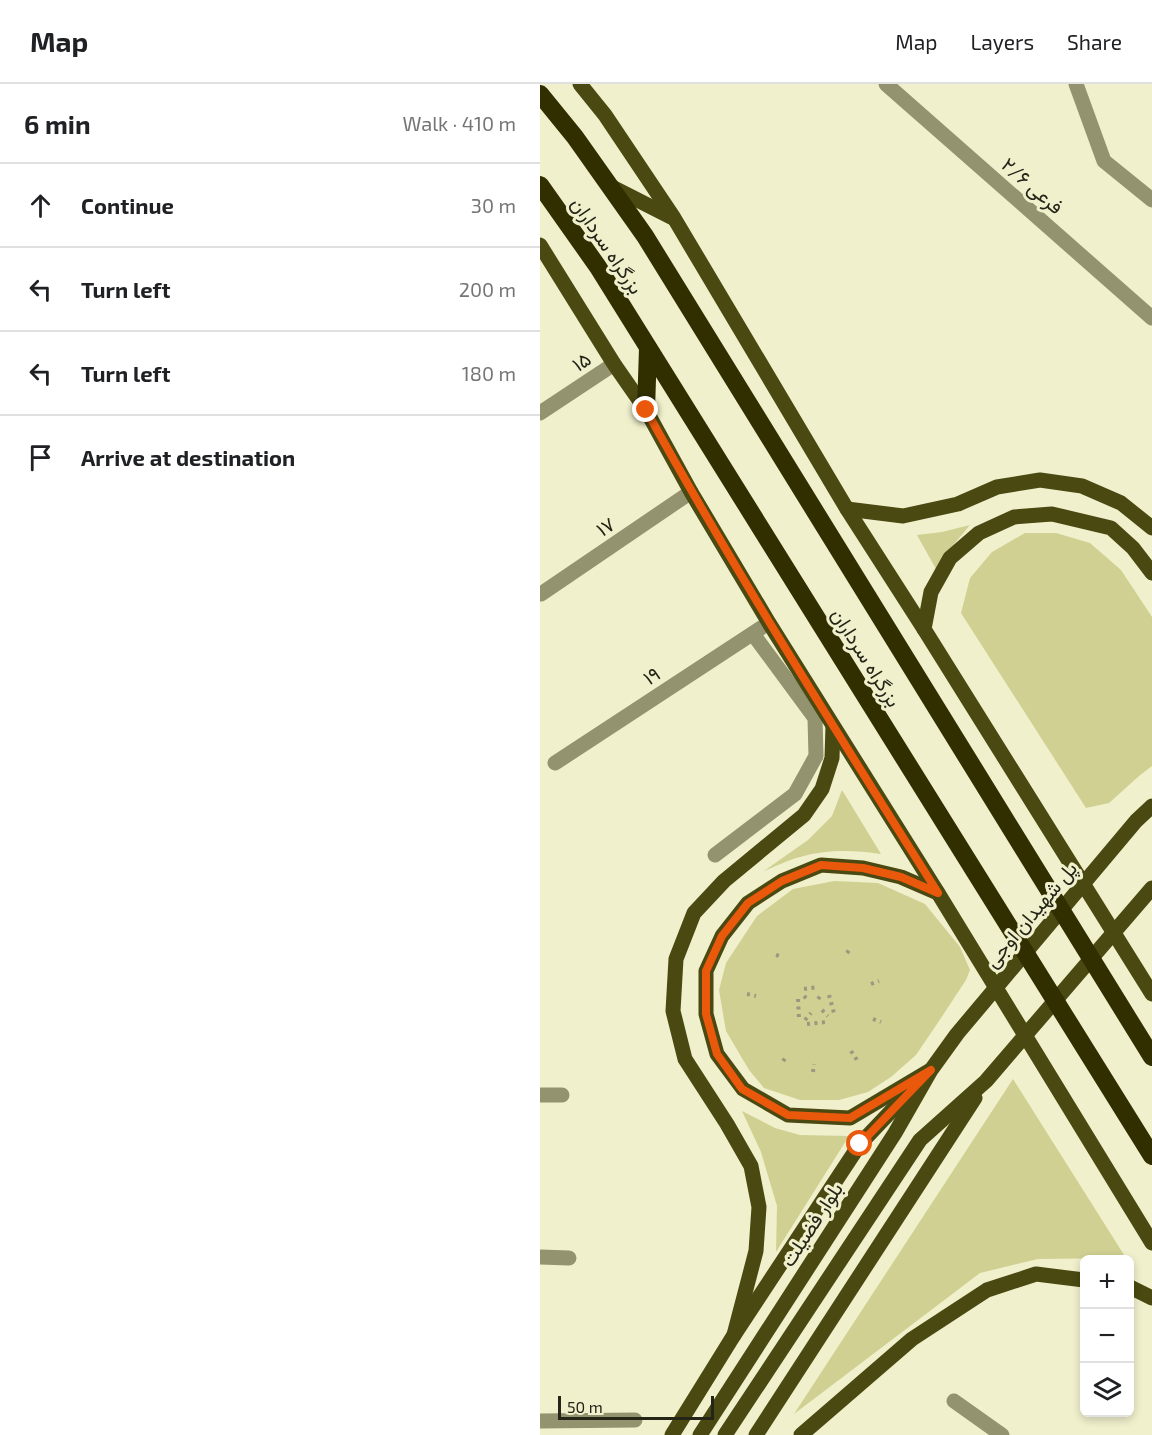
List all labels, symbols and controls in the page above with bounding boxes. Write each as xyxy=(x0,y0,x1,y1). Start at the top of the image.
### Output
text: Map xyxy=(30,24,88,58)
text: Map xyxy=(895,29,937,54)
text: Layers xyxy=(970,29,1034,54)
text: Share xyxy=(1067,29,1122,54)
text: 6 min xyxy=(24,108,91,139)
text: Walk · 410 m xyxy=(402,111,516,135)
street label: فرعی ۲/۶ xyxy=(996,152,1069,220)
icon: ahead xyxy=(24,189,57,222)
text: Continue xyxy=(81,192,174,218)
street label: بزرگراه سرداران xyxy=(565,192,649,299)
text: 30 m xyxy=(471,193,516,217)
icon: left xyxy=(24,273,57,306)
text: Turn left xyxy=(81,276,170,302)
text: 200 m xyxy=(459,277,516,301)
street label: ۱۵ xyxy=(567,346,595,376)
icon: left xyxy=(24,357,57,390)
text: Turn left xyxy=(81,360,170,386)
text: 180 m xyxy=(462,361,516,385)
route end xyxy=(632,396,658,422)
icon: arrive xyxy=(24,441,57,474)
text: Arrive at destination xyxy=(81,444,295,470)
street label: ۱۷ xyxy=(591,511,619,541)
street label: بزرگراه سرداران xyxy=(826,603,907,712)
street label: ۱۹ xyxy=(638,661,664,689)
street label: پل شهیدان اوجی xyxy=(979,856,1084,974)
route start xyxy=(846,1130,872,1156)
street label: بلوار فضیلت xyxy=(775,1177,849,1272)
map controls xyxy=(1080,1255,1134,1417)
button: + xyxy=(1080,1255,1134,1309)
button: − xyxy=(1080,1309,1134,1363)
button: layers xyxy=(1080,1363,1134,1417)
scale bar xyxy=(558,1393,714,1420)
text: 50 m xyxy=(567,1397,603,1416)

